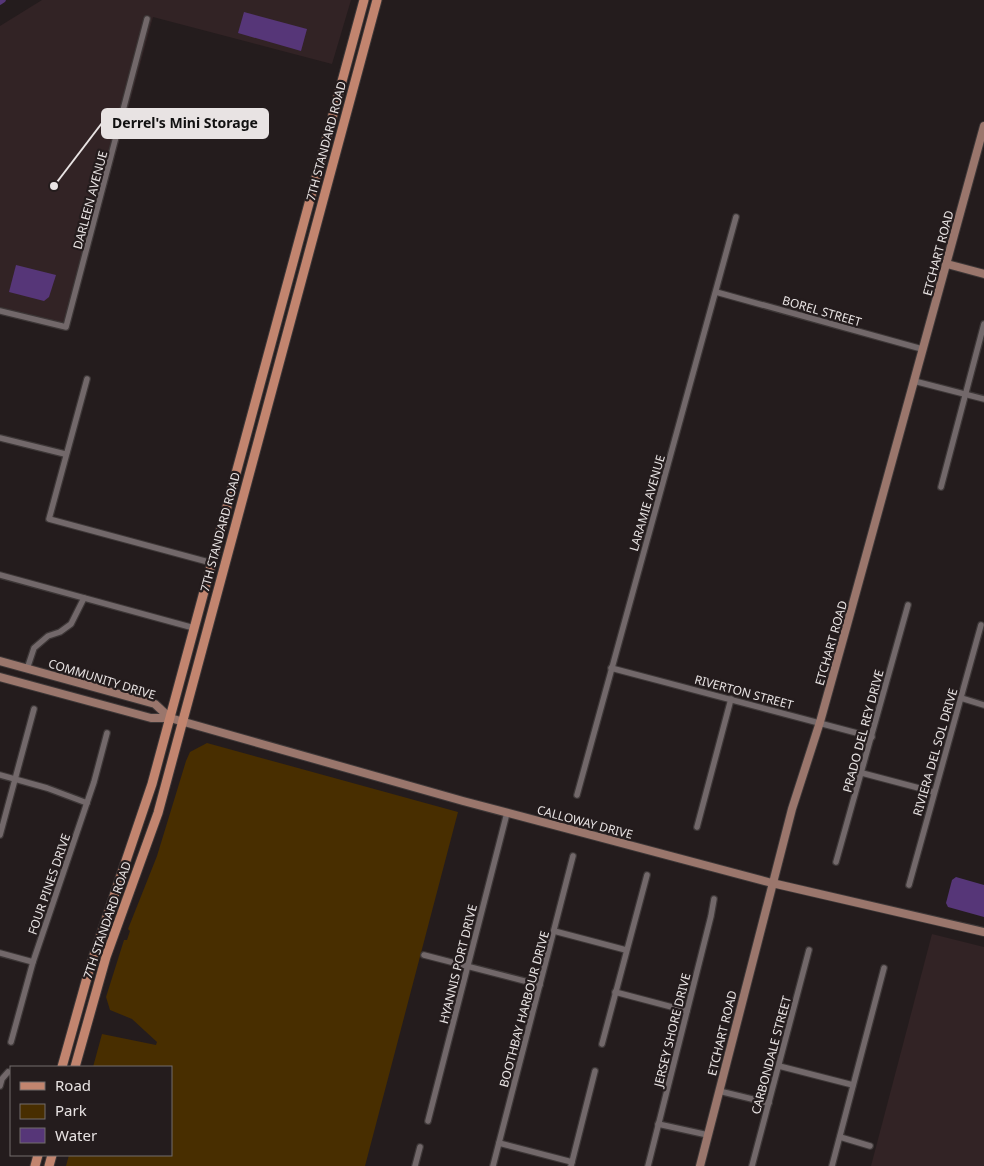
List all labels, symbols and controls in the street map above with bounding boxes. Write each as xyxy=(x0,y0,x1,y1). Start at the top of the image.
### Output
street label: 7TH STANDARD ROAD xyxy=(302,79,350,203)
callout: Derrel's Mini Storage xyxy=(102,109,268,138)
text: Derrel's Mini Storage xyxy=(112,113,258,132)
street label: DARLEEN AVENUE xyxy=(69,149,111,251)
street label: ETCHART ROAD xyxy=(918,208,958,297)
street label: BOREL STREET xyxy=(781,292,864,330)
street label: LARAMIE AVENUE xyxy=(625,453,669,553)
street label: 7TH STANDARD ROAD xyxy=(196,470,244,594)
street label: ETCHART ROAD xyxy=(811,598,851,687)
street label: COMMUNITY DRIVE xyxy=(46,655,158,703)
street label: PRADO DEL REY DRIVE xyxy=(838,668,888,794)
street label: RIVERTON STREET xyxy=(693,671,796,713)
street label: RIVIERA DEL SOL DRIVE xyxy=(909,686,961,818)
street label: CALLOWAY DRIVE xyxy=(535,801,635,843)
street label: FOUR PINES DRIVE xyxy=(24,831,74,937)
street label: 7TH STANDARD ROAD xyxy=(79,859,135,981)
street label: HYANNIS PORT DRIVE xyxy=(435,902,481,1026)
street label: BOOTHBAY HARBOUR DRIVE xyxy=(495,929,553,1089)
street label: JERSEY SHORE DRIVE xyxy=(649,971,694,1090)
street label: ETCHART ROAD xyxy=(703,988,741,1078)
street label: CARBONDALE STREET xyxy=(747,994,795,1116)
legend xyxy=(10,1066,172,1156)
text: Road xyxy=(55,1075,91,1095)
text: Park xyxy=(55,1100,87,1120)
text: Water xyxy=(55,1125,97,1145)

